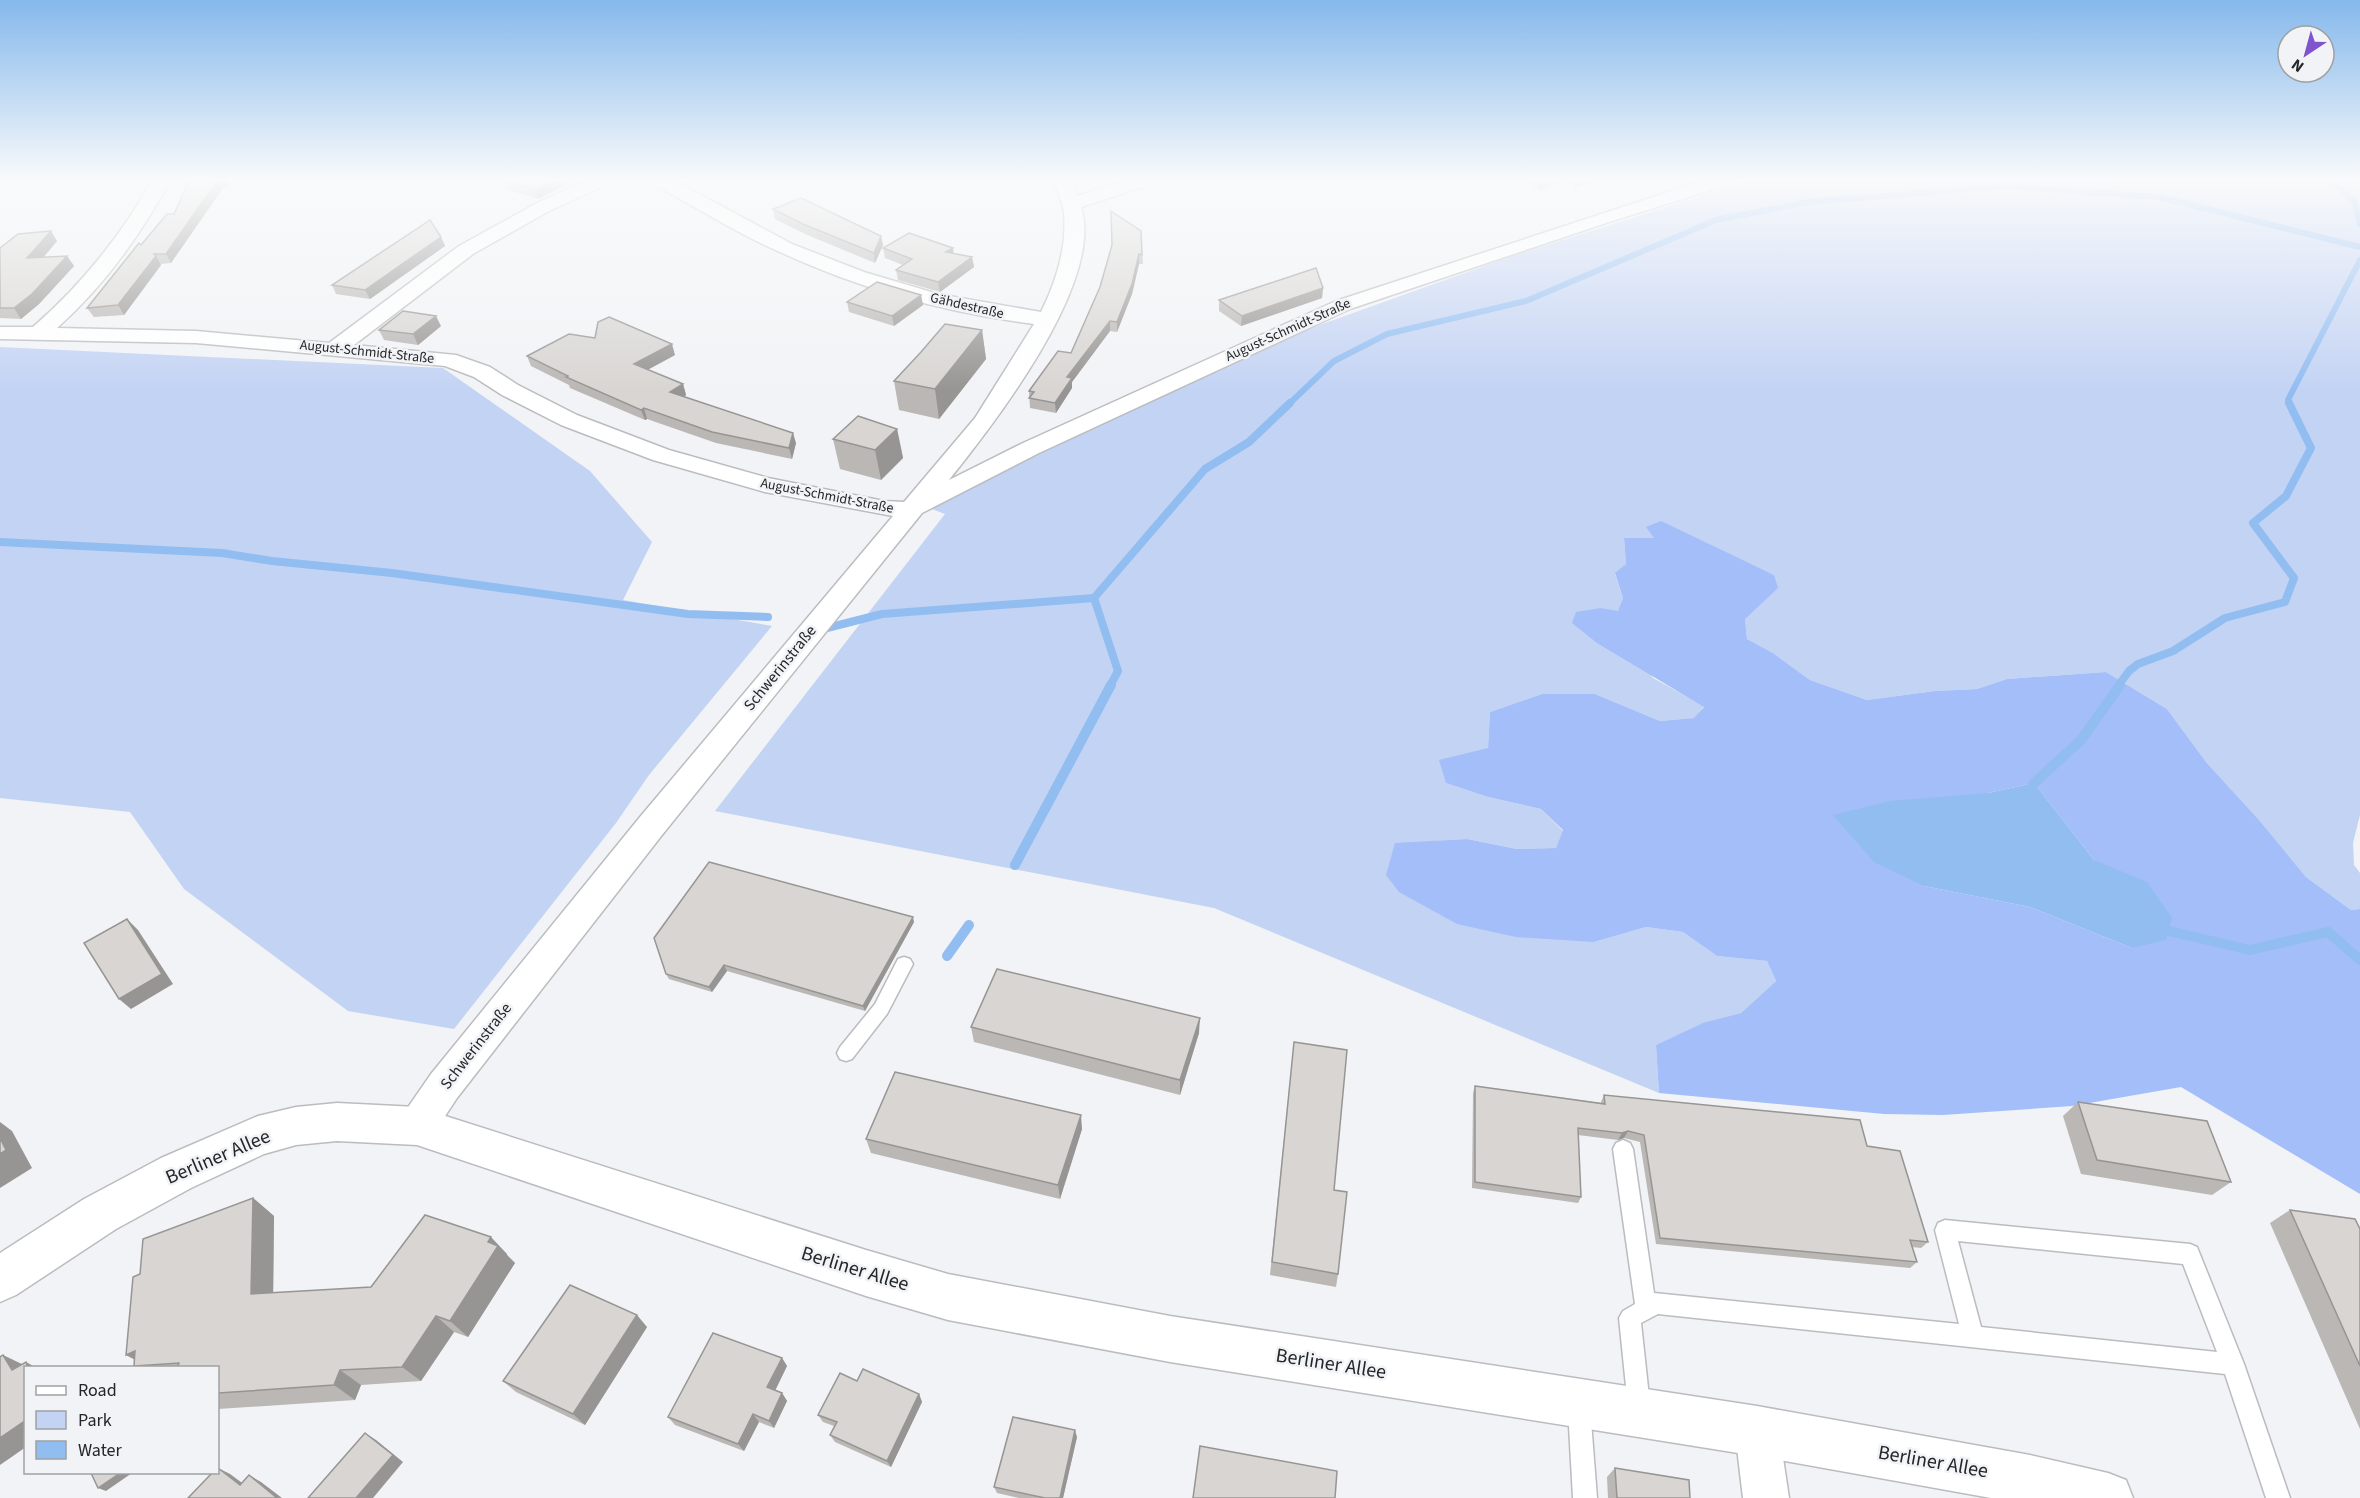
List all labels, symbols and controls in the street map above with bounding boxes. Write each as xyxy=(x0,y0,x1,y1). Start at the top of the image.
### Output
north arrow xyxy=(2276,24,2336,84)
text: N xyxy=(2287,53,2309,77)
street label: Gähdestraße xyxy=(928,288,1006,324)
street label: August-Schmidt-Straße xyxy=(1222,293,1354,367)
street label: August-Schmidt-Straße xyxy=(299,335,435,369)
street label: August-Schmidt-Straße xyxy=(759,473,895,519)
street label: Schwerinstraße xyxy=(739,620,821,715)
street label: Schwerinstraße xyxy=(435,998,517,1094)
street label: Berliner Allee xyxy=(161,1122,275,1192)
street label: Berliner Allee xyxy=(798,1239,912,1299)
street label: Berliner Allee xyxy=(1274,1341,1388,1387)
legend xyxy=(24,1366,219,1474)
text: Road xyxy=(78,1378,117,1403)
text: Park xyxy=(78,1408,112,1433)
text: Water xyxy=(78,1438,122,1463)
street label: Berliner Allee xyxy=(1876,1439,1990,1485)

